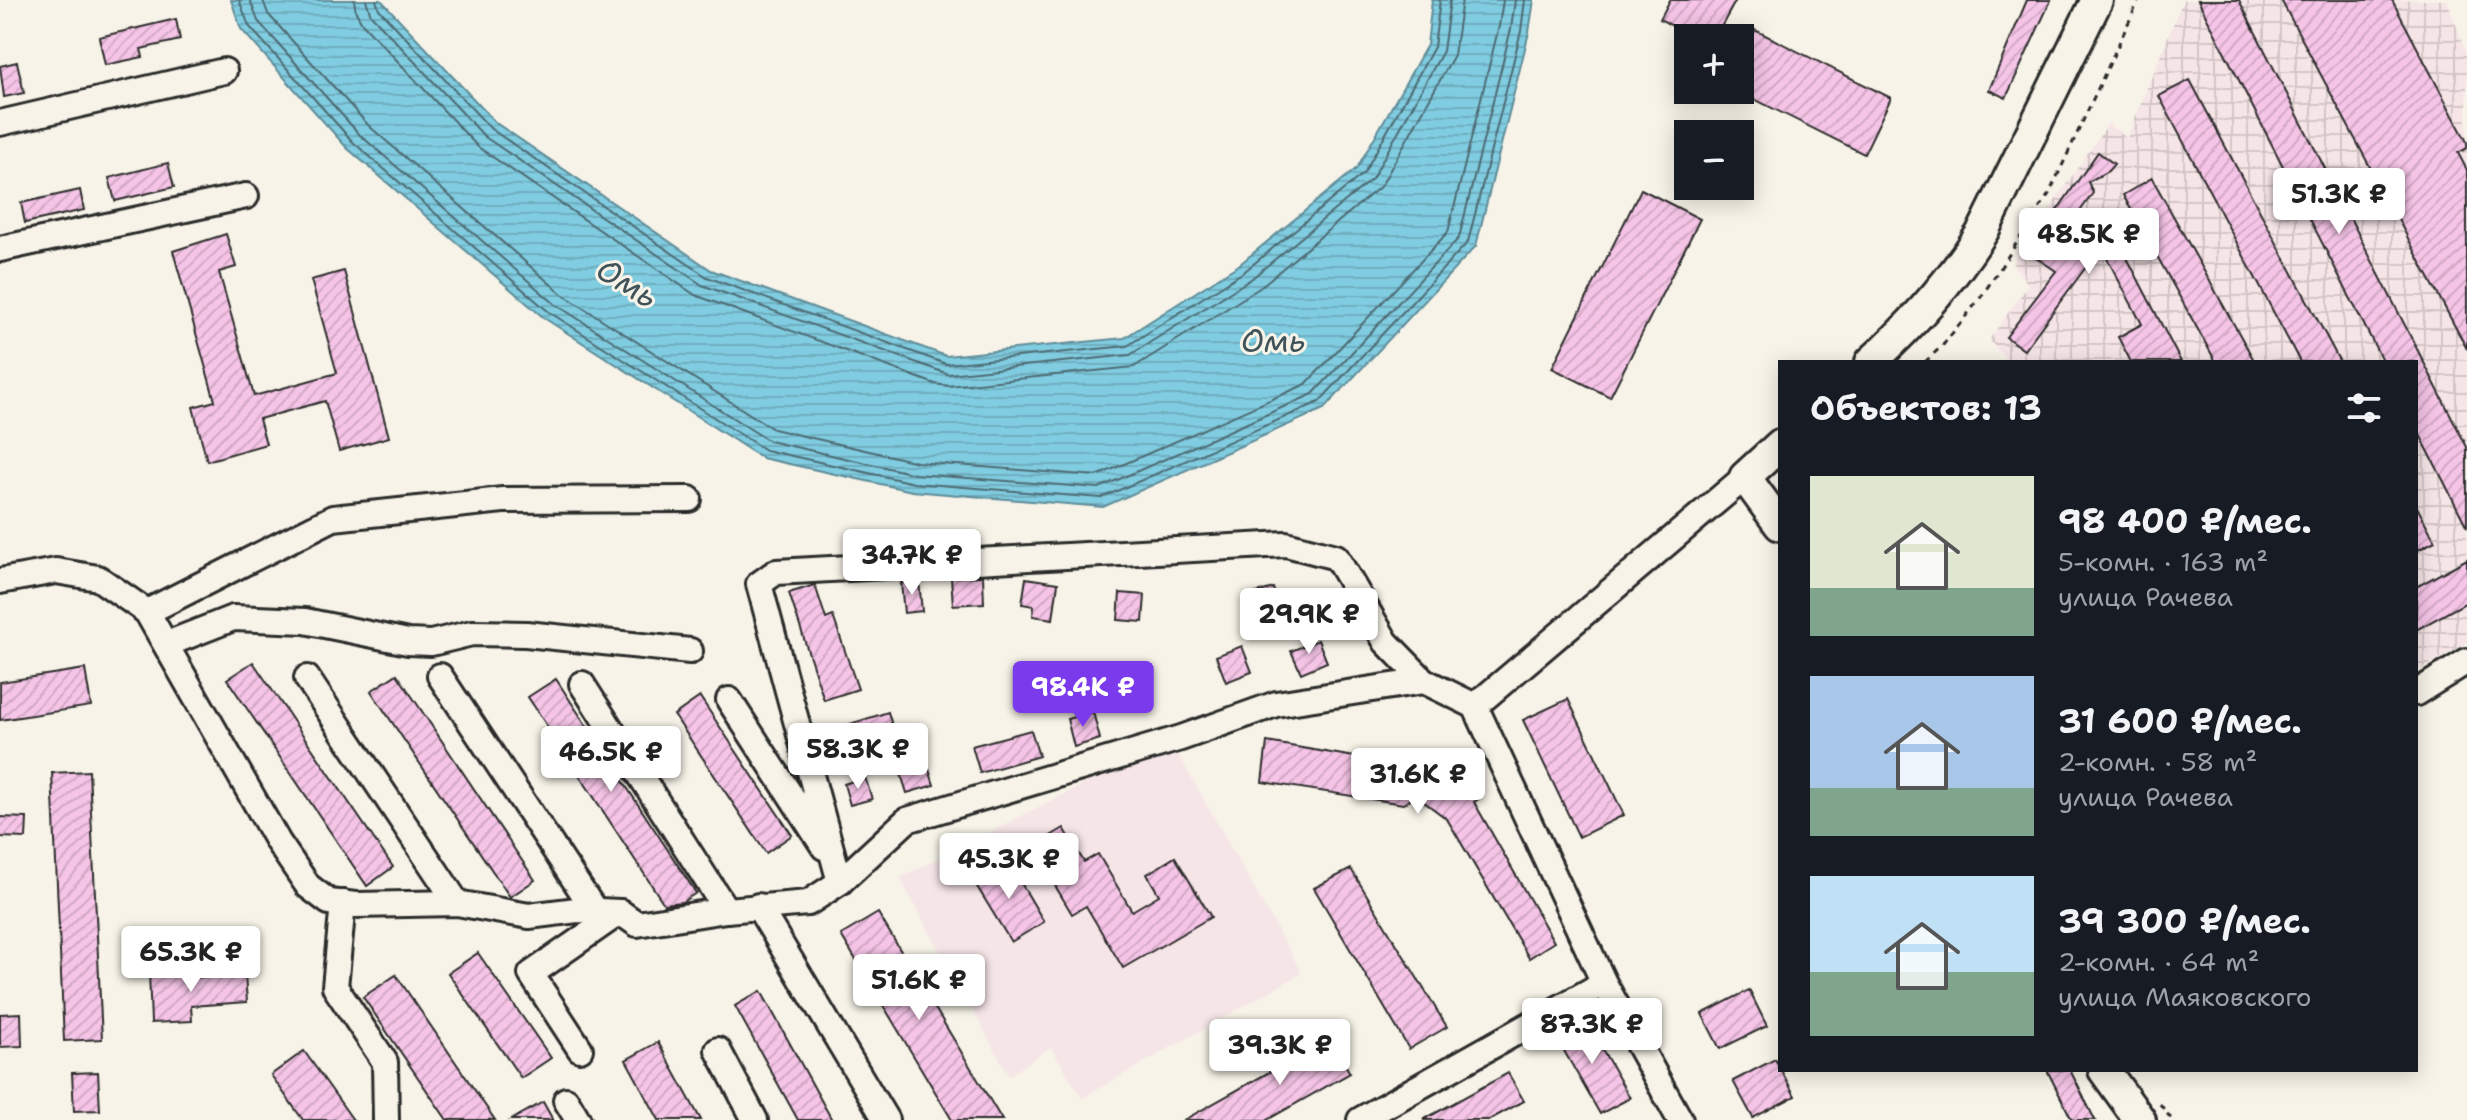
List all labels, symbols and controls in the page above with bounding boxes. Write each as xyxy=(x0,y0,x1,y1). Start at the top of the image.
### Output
map controls xyxy=(1674,24,1754,200)
button: + xyxy=(1674,24,1754,104)
button: − xyxy=(1674,120,1754,200)
pin: 51.3K ₽ xyxy=(2265,168,2413,236)
text: 51.3K ₽ xyxy=(2291,176,2387,211)
pin: 48.5K ₽ xyxy=(2015,208,2163,276)
text: 48.5K ₽ xyxy=(2037,216,2141,251)
water label: Омь xyxy=(588,247,666,318)
water label: Омь xyxy=(1241,319,1305,362)
text: Объектов: 13 xyxy=(1810,385,2042,431)
icon: filters xyxy=(2342,386,2386,430)
text: 98 400 ₽/мес. xyxy=(2058,498,2312,544)
icon: home xyxy=(1874,508,1970,604)
pin: 34.7K ₽ xyxy=(838,529,986,597)
text: 34.7K ₽ xyxy=(861,537,963,572)
text: 5-комн. · 163 m² xyxy=(2058,544,2268,579)
text: улица Рачева xyxy=(2058,579,2233,614)
pin: 29.9K ₽ xyxy=(1235,588,1383,656)
text: 29.9K ₽ xyxy=(1258,596,1360,631)
pin: 98.4K ₽ xyxy=(1009,661,1157,729)
text: 98.4K ₽ xyxy=(1031,669,1135,704)
text: 31 600 ₽/мес. xyxy=(2058,698,2302,744)
icon: home xyxy=(1874,708,1970,804)
pin: 58.3K ₽ xyxy=(784,723,932,791)
pin: 46.5K ₽ xyxy=(537,726,685,794)
text: 58.3K ₽ xyxy=(806,731,910,766)
text: 46.5K ₽ xyxy=(559,734,663,769)
text: 2-комн. · 58 m² xyxy=(2058,744,2258,779)
pin: 31.6K ₽ xyxy=(1344,748,1492,816)
text: 31.6K ₽ xyxy=(1369,756,1467,791)
text: улица Рачева xyxy=(2058,779,2233,814)
pin: 45.3K ₽ xyxy=(935,833,1083,901)
text: 45.3K ₽ xyxy=(958,841,1060,876)
text: 39 300 ₽/мес. xyxy=(2058,898,2311,944)
icon: home xyxy=(1874,908,1970,1004)
pin: 65.3K ₽ xyxy=(117,926,265,994)
text: 65.3K ₽ xyxy=(139,934,243,969)
text: 2-комн. · 64 m² xyxy=(2058,944,2260,979)
pin: 51.6K ₽ xyxy=(845,954,993,1022)
text: 51.6K ₽ xyxy=(871,962,967,997)
text: улица Маяковского xyxy=(2058,979,2312,1014)
pin: 87.3K ₽ xyxy=(1518,998,1666,1066)
text: 87.3K ₽ xyxy=(1540,1006,1644,1041)
pin: 39.3K ₽ xyxy=(1206,1019,1354,1087)
text: 39.3K ₽ xyxy=(1227,1027,1333,1062)

